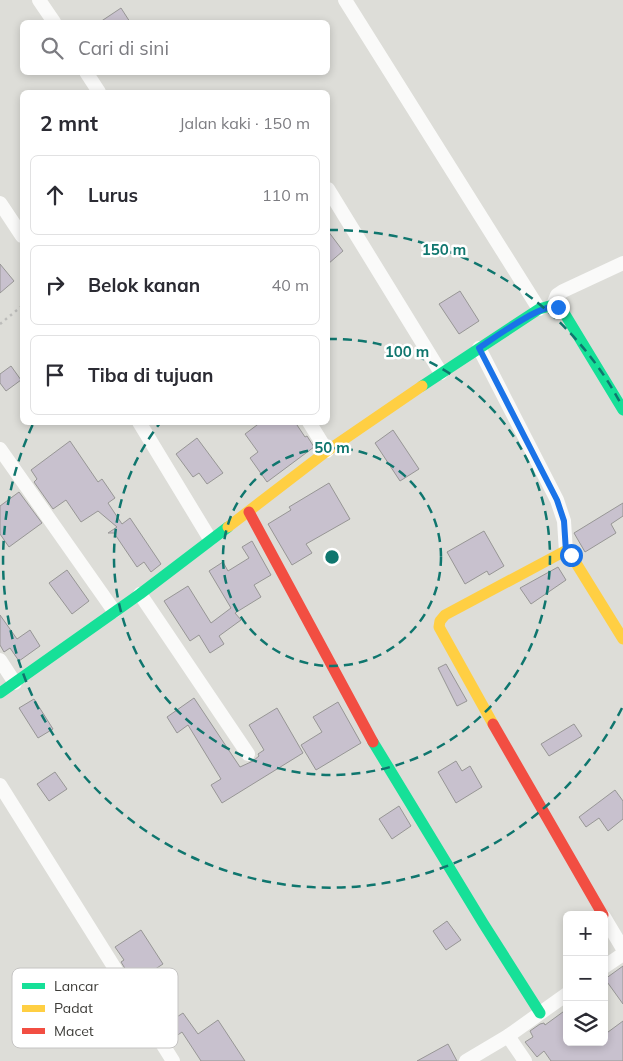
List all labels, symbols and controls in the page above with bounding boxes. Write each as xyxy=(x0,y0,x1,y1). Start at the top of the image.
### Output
search box xyxy=(20,20,330,75)
icon: search xyxy=(38,34,66,62)
text: Cari di sini xyxy=(78,36,169,60)
text: 2 mnt xyxy=(40,110,98,136)
text: Jalan kaki · 150 m xyxy=(179,113,310,133)
icon: ahead xyxy=(41,181,69,209)
text: Lurus xyxy=(88,183,138,207)
text: 110 m xyxy=(262,185,309,205)
text: 150 m xyxy=(422,240,466,259)
icon: right xyxy=(41,271,69,299)
text: Belok kanan xyxy=(88,273,200,297)
text: 40 m xyxy=(272,275,309,295)
route end xyxy=(547,296,570,319)
text: 100 m xyxy=(385,342,429,361)
icon: arrive xyxy=(41,361,69,389)
text: Tiba di tujuan xyxy=(88,363,213,387)
text: 50 m xyxy=(314,438,350,457)
route start xyxy=(560,544,583,567)
centre of rings xyxy=(323,548,341,566)
map controls xyxy=(563,911,608,1046)
button: + xyxy=(563,911,608,956)
button: − xyxy=(563,956,608,1001)
legend xyxy=(12,968,178,1048)
text: Lancar xyxy=(54,977,100,995)
text: Padat xyxy=(54,999,93,1017)
button: layers xyxy=(563,1001,608,1046)
text: Macet xyxy=(54,1022,94,1040)

